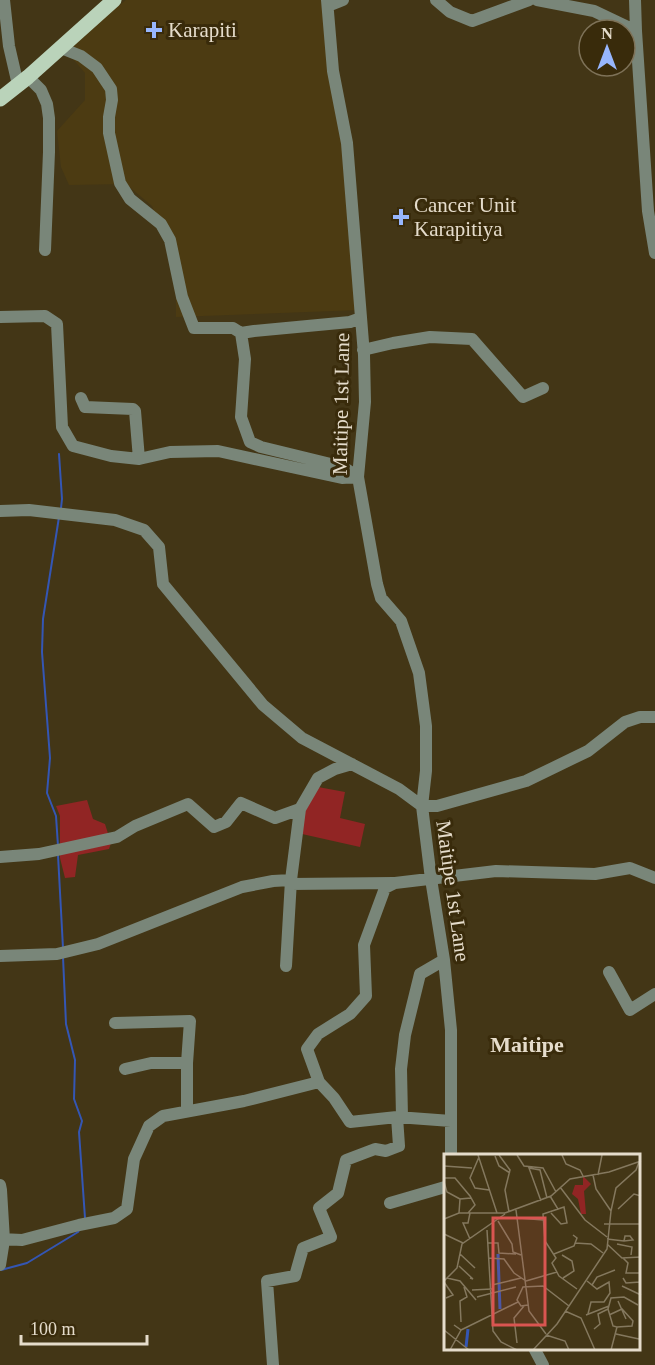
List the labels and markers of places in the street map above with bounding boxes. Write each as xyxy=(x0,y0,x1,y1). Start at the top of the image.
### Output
place label: Karapiti xyxy=(168,18,237,42)
marker: Karapiti xyxy=(145,21,163,39)
place label: Cancer Unit Karapitiya xyxy=(414,193,516,241)
marker: Cancer Unit Karapitiya xyxy=(392,208,410,226)

